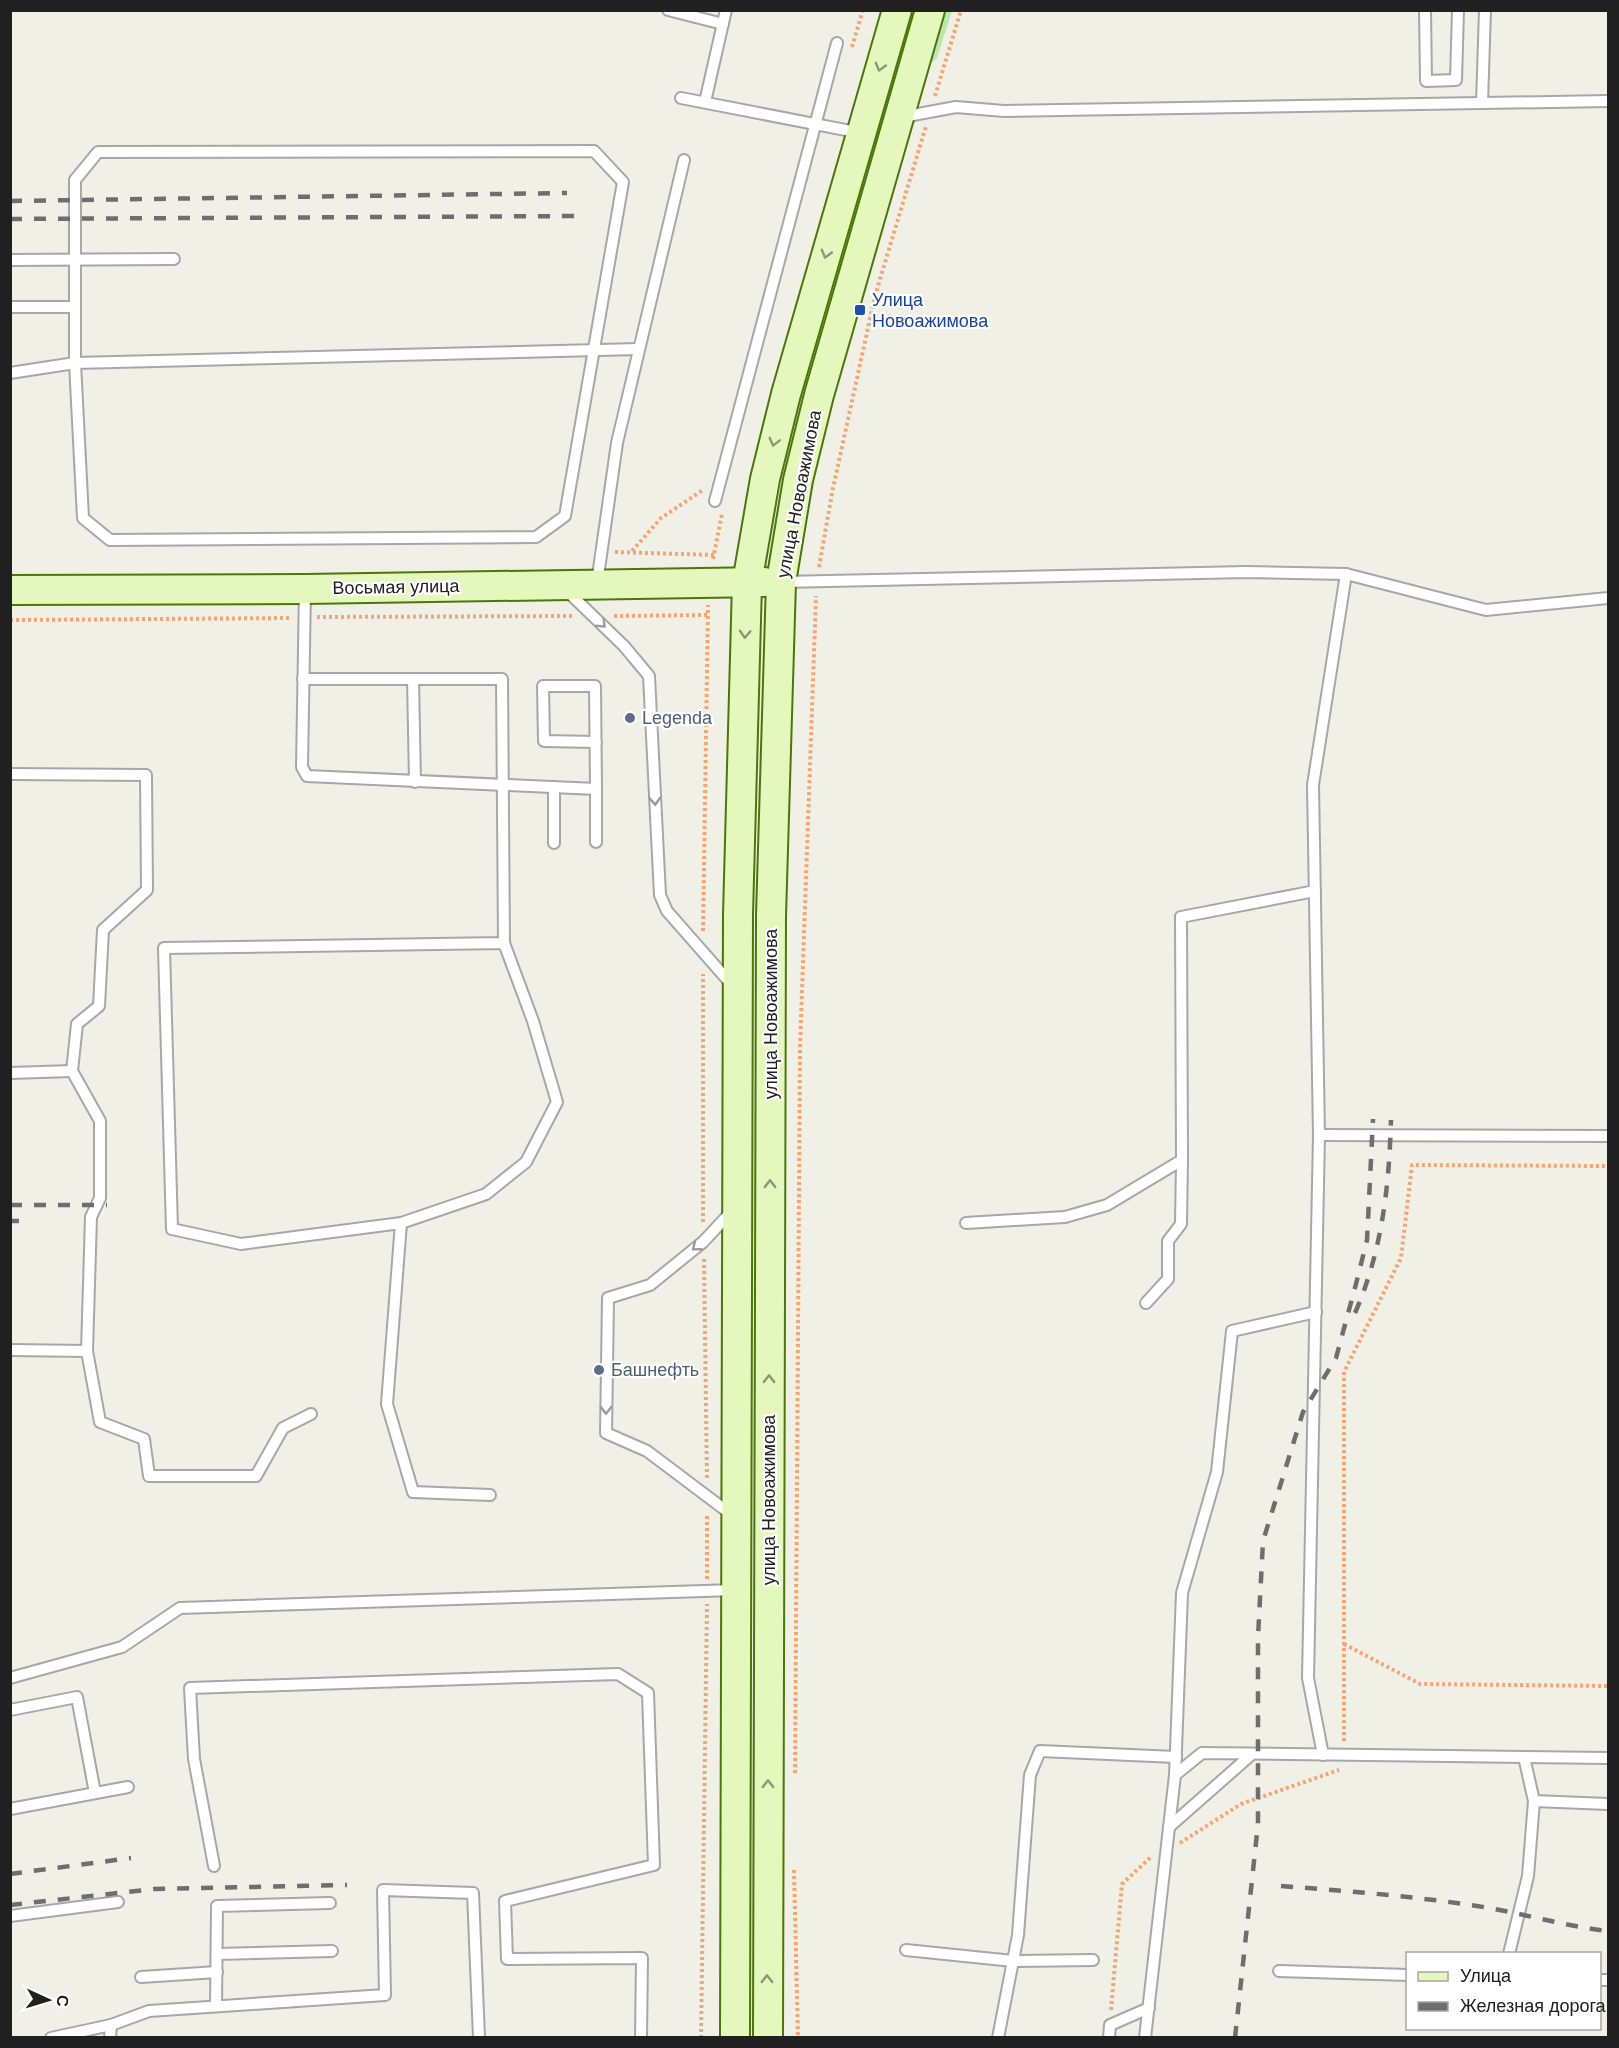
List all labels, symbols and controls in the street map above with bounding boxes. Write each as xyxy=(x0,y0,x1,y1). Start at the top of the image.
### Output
one-way arrow xyxy=(875,61,887,72)
one-way arrow xyxy=(821,248,833,259)
place label: Улица Новоажимова xyxy=(872,290,989,331)
marker: Улица Новоажимова xyxy=(853,303,867,317)
street label: улица Новоажимова xyxy=(773,407,825,580)
one-way arrow xyxy=(768,437,781,447)
street label: Восьмая улица xyxy=(332,576,461,598)
one-way arrow xyxy=(595,617,605,628)
one-way arrow xyxy=(739,630,752,639)
place label: Legenda xyxy=(642,708,713,728)
marker: Legenda xyxy=(623,711,637,725)
one-way arrow xyxy=(649,796,662,805)
street label: улица Новоажимова xyxy=(761,928,781,1099)
one-way arrow xyxy=(764,1180,776,1189)
one-way arrow xyxy=(692,1240,703,1251)
place label: Башнефть xyxy=(611,1360,699,1380)
marker: Башнефть xyxy=(592,1363,606,1377)
one-way arrow xyxy=(763,1375,776,1384)
one-way arrow xyxy=(600,1406,612,1415)
street label: улица Новоажимова xyxy=(759,1414,779,1585)
one-way arrow xyxy=(762,1780,774,1789)
legend xyxy=(1406,1952,1601,2030)
text: Улица xyxy=(1460,1966,1512,1986)
north arrow xyxy=(18,1970,78,2030)
one-way arrow xyxy=(761,1975,773,1984)
text: С xyxy=(54,1995,71,2008)
text: Железная дорога xyxy=(1460,1996,1607,2016)

